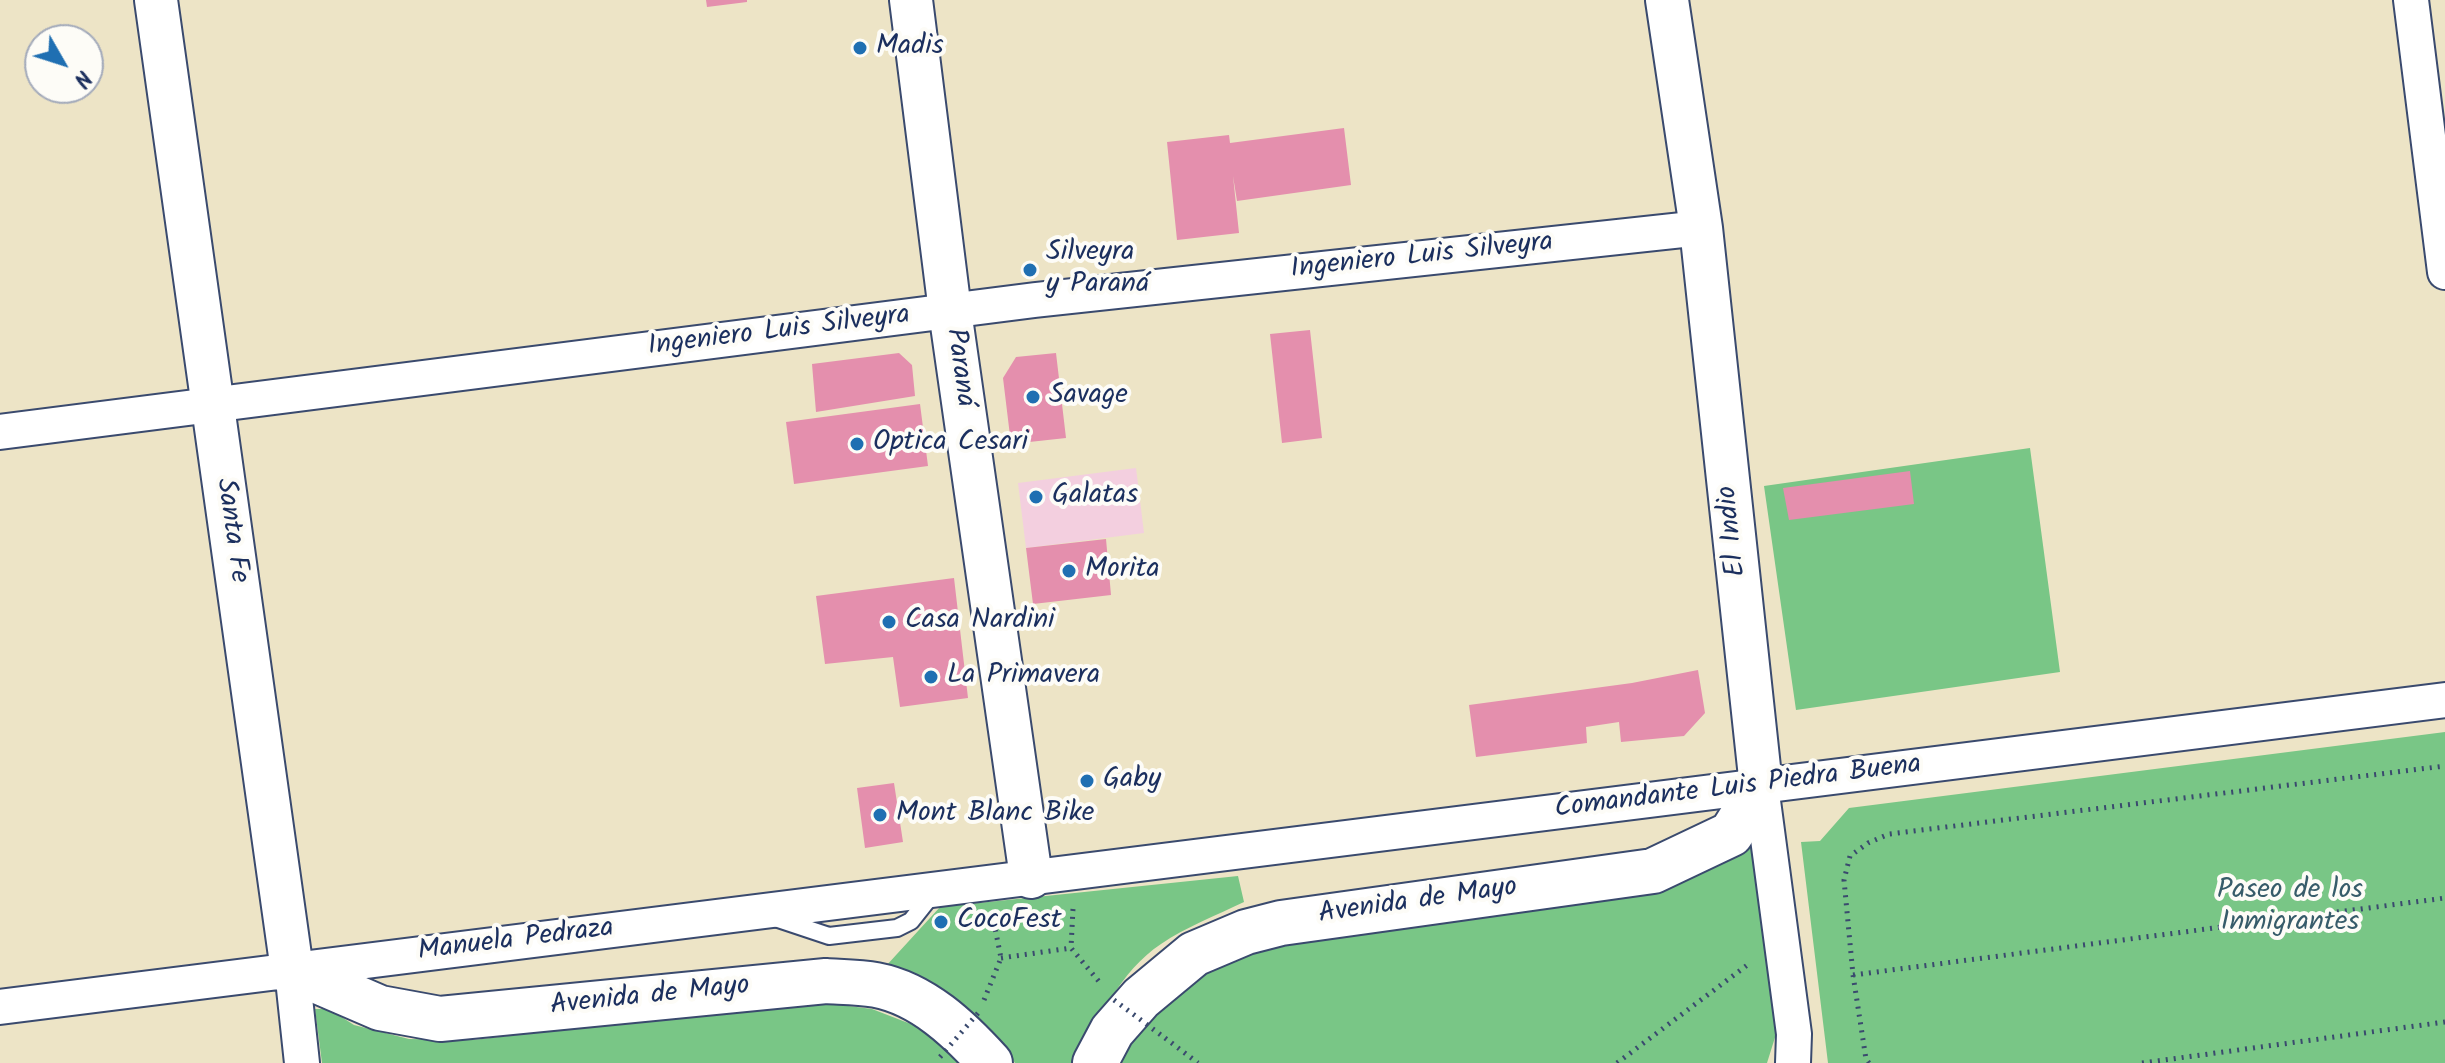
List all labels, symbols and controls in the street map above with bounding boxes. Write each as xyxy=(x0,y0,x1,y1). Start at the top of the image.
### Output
north arrow xyxy=(24,24,104,104)
place label: Madis xyxy=(876,31,944,65)
marker: Madis xyxy=(851,39,869,57)
text: N xyxy=(64,62,99,95)
street label: Ingeniero Luis Silveyra xyxy=(1289,228,1555,288)
place label: Silveyra y Paraná xyxy=(1046,237,1149,303)
marker: Silveyra y Paraná xyxy=(1021,261,1039,279)
street label: Ingeniero Luis Silveyra xyxy=(646,300,912,366)
street label: Paraná xyxy=(936,327,980,409)
place label: Savage xyxy=(1049,380,1128,414)
marker: Savage xyxy=(1024,388,1042,406)
place label: Optica Cesari xyxy=(873,427,1028,461)
marker: Optica Cesari xyxy=(848,435,866,453)
street label: Santa Fe xyxy=(206,476,254,586)
place label: Galatas xyxy=(1052,480,1138,514)
street label: El Indio xyxy=(1713,484,1755,578)
marker: Galatas xyxy=(1027,488,1045,506)
place label: Morita xyxy=(1085,554,1160,588)
marker: Morita xyxy=(1060,562,1078,580)
place label: Casa Nardini xyxy=(905,605,1055,639)
marker: Casa Nardini xyxy=(880,613,898,631)
place label: La Primavera xyxy=(947,660,1100,694)
marker: La Primavera xyxy=(922,668,940,686)
street label: Comandante Luis Piedra Buena xyxy=(1553,750,1923,828)
place label: Gaby xyxy=(1103,764,1161,798)
marker: Gaby xyxy=(1078,772,1096,790)
place label: Mont Blanc Bike xyxy=(896,798,1094,832)
marker: Mont Blanc Bike xyxy=(871,806,889,824)
street label: Avenida de Mayo xyxy=(1317,872,1519,934)
park label: Paseo de los Inmigrantes xyxy=(2217,875,2363,941)
place label: CocoFest xyxy=(957,905,1062,939)
street label: Manuela Pedraza xyxy=(416,913,616,971)
marker: CocoFest xyxy=(932,913,950,931)
street label: Avenida de Mayo xyxy=(549,971,751,1025)

